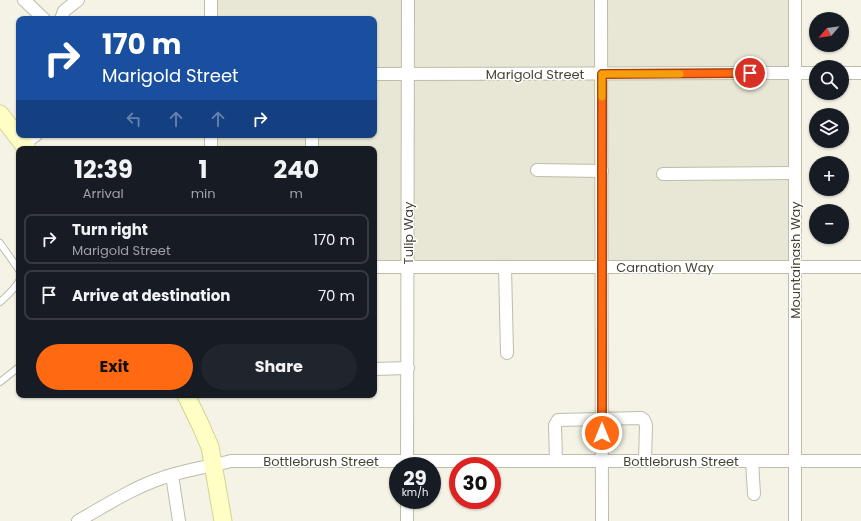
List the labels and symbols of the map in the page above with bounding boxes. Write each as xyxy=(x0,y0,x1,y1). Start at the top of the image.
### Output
north arrow xyxy=(809,12,849,52)
pin xyxy=(733,56,767,90)
street label: Marigold Street xyxy=(486,65,585,84)
street label: Tulip Way xyxy=(399,201,418,264)
street label: Mountainash Way xyxy=(786,201,805,319)
street label: Carnation Way xyxy=(616,258,714,277)
position arrow xyxy=(581,412,623,454)
street label: Bottlebrush Street xyxy=(263,452,379,471)
street label: Bottlebrush Street xyxy=(623,452,739,471)
speed limit sign: 30 xyxy=(449,457,501,509)

